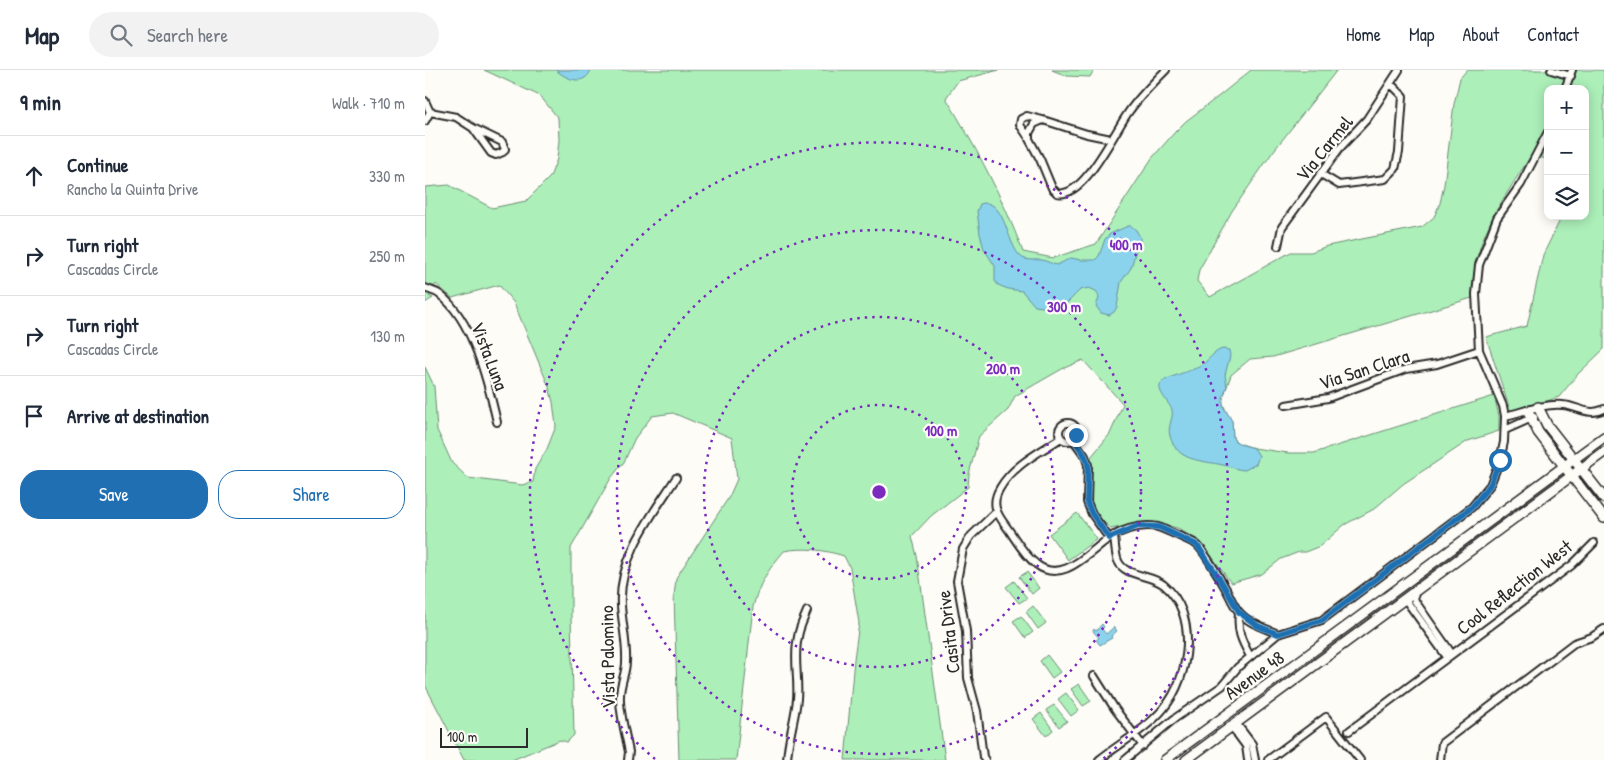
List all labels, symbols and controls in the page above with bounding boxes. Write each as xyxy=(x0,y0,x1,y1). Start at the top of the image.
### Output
search box xyxy=(89,12,439,57)
text: Map xyxy=(25,19,59,51)
icon: search xyxy=(107,21,135,49)
text: Search here xyxy=(147,22,228,48)
text: Home xyxy=(1346,22,1381,47)
text: Map xyxy=(1409,22,1434,47)
text: About xyxy=(1462,22,1499,47)
text: Contact xyxy=(1527,22,1579,47)
map controls xyxy=(1544,85,1589,220)
button: + xyxy=(1544,85,1589,130)
text: 9 min xyxy=(20,88,61,117)
text: Walk · 710 m xyxy=(332,92,405,114)
street label: Via Carmel xyxy=(1290,109,1359,186)
button: − xyxy=(1544,130,1589,175)
text: Continue xyxy=(67,152,128,178)
icon: ahead xyxy=(20,162,48,190)
text: 330 m xyxy=(369,165,405,187)
button: layers xyxy=(1544,175,1589,220)
text: Rancho la Quinta Drive xyxy=(67,178,198,200)
text: Turn right xyxy=(67,232,138,258)
text: 400 m xyxy=(1110,234,1142,255)
icon: right xyxy=(20,242,48,270)
text: 250 m xyxy=(369,245,405,267)
text: Cascadas Circle xyxy=(67,258,158,280)
text: 300 m xyxy=(1047,296,1081,317)
text: Turn right xyxy=(67,312,138,338)
street label: Vista Luna xyxy=(465,318,515,394)
icon: right xyxy=(20,322,48,350)
text: 130 m xyxy=(370,325,405,347)
text: Cascadas Circle xyxy=(67,338,158,360)
street label: Via San Clara xyxy=(1315,342,1413,396)
text: 200 m xyxy=(986,358,1020,379)
icon: arrive xyxy=(20,402,48,430)
text: Arrive at destination xyxy=(67,403,209,429)
text: 100 m xyxy=(925,420,957,441)
route end xyxy=(1065,424,1088,447)
route start xyxy=(1489,449,1512,472)
button: Save xyxy=(20,470,208,519)
button: Share xyxy=(218,470,405,519)
centre of rings xyxy=(870,483,888,501)
street label: Cool Reflection West xyxy=(1451,533,1578,641)
street label: Casita Drive xyxy=(930,589,966,675)
street label: Vista Palomino xyxy=(593,605,621,709)
street label: Avenue 48 xyxy=(1219,645,1289,705)
scale bar xyxy=(440,725,527,748)
text: 100 m xyxy=(447,727,477,746)

